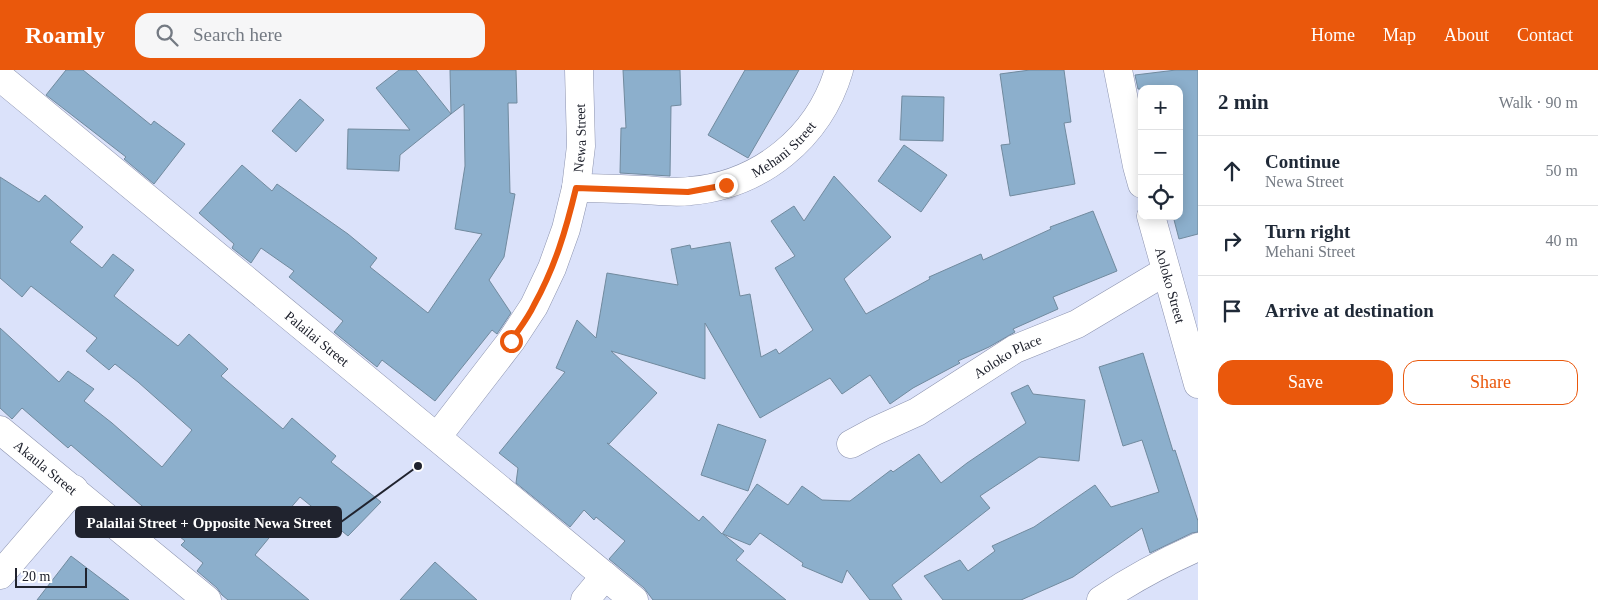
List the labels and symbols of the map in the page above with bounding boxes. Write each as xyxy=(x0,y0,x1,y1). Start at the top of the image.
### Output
street label: Newa Street xyxy=(571,103,589,173)
street label: Mehani Street xyxy=(749,119,819,181)
route end xyxy=(715,174,738,197)
street label: Aoloko Street xyxy=(1152,246,1188,325)
street label: Palailai Street xyxy=(282,308,352,370)
route start xyxy=(500,330,523,353)
street label: Aoloko Place xyxy=(971,332,1044,382)
street label: Akaula Street xyxy=(11,438,80,498)
callout: Palailai Street + Opposite Newa Street xyxy=(76,507,341,537)
text: Palailai Street + Opposite Newa Street xyxy=(86,515,332,531)
scale bar xyxy=(15,565,88,588)

